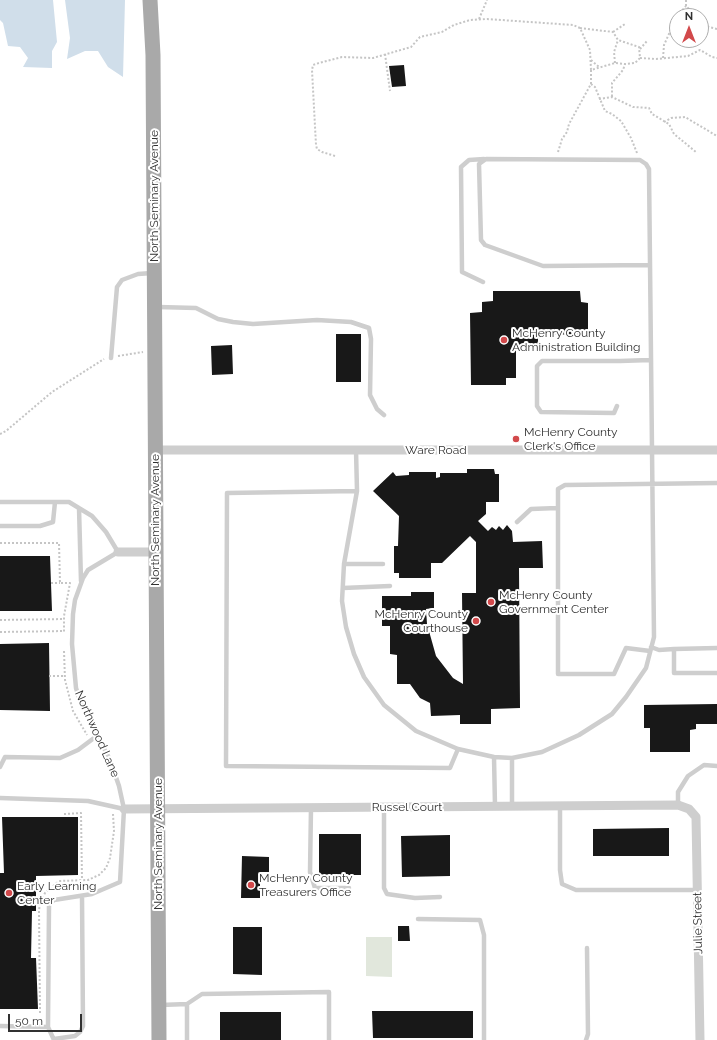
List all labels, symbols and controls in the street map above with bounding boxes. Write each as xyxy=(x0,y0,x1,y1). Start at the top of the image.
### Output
north arrow xyxy=(669,8,709,48)
text: N xyxy=(685,10,693,23)
street label: North Seminary Avenue xyxy=(147,130,161,262)
place label: McHenry County Administration Building xyxy=(512,326,640,354)
marker: McHenry County Administration Building xyxy=(499,335,509,345)
place label: McHenry County Clerk's Office xyxy=(524,425,618,453)
marker: McHenry County Clerk's Office xyxy=(511,434,521,444)
street label: Ware Road xyxy=(405,443,467,457)
street label: North Seminary Avenue xyxy=(148,454,162,586)
place label: McHenry County Government Center xyxy=(499,588,608,616)
marker: McHenry County Government Center xyxy=(486,597,496,607)
place label: McHenry County Courthouse xyxy=(374,607,468,635)
marker: McHenry County Courthouse xyxy=(471,616,481,626)
street label: Northwood Lane xyxy=(71,688,123,780)
street label: North Seminary Avenue xyxy=(151,778,165,910)
street label: Russel Court xyxy=(372,800,442,814)
place label: McHenry County Treasurers Office xyxy=(259,871,353,899)
place label: Early Learning Center xyxy=(17,879,96,907)
marker: McHenry County Treasurers Office xyxy=(246,880,256,890)
marker: Early Learning Center xyxy=(4,888,14,898)
street label: Julie Street xyxy=(690,892,706,954)
scale bar xyxy=(10,1006,84,1032)
text: 50 m xyxy=(15,1014,43,1028)

